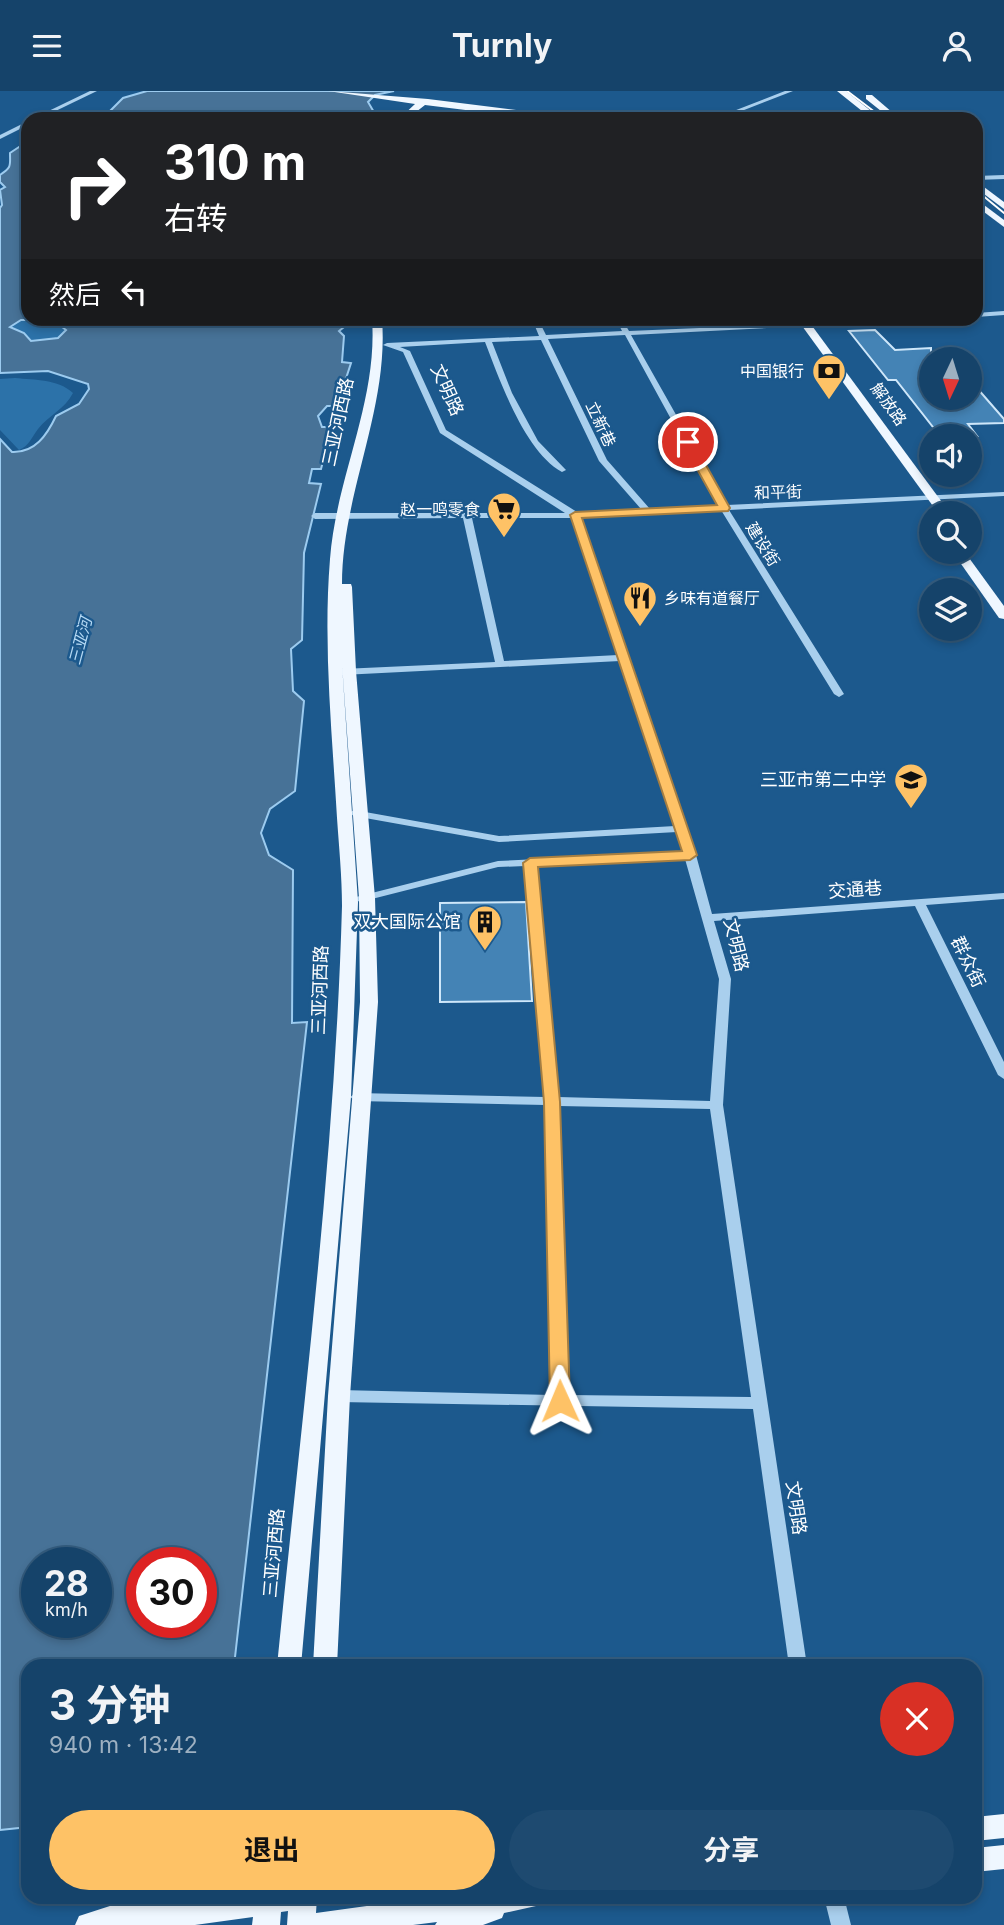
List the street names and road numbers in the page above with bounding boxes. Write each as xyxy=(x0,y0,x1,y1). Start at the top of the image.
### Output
street label: 文明路 xyxy=(427,361,468,419)
street label: 三亚河西路 xyxy=(318,376,357,468)
street label: 解放路 xyxy=(867,379,911,429)
street label: 立新巷 xyxy=(582,398,620,450)
street label: 和平街 xyxy=(754,481,802,503)
street label: 建设街 xyxy=(742,518,784,570)
street label: 交通巷 xyxy=(827,877,883,902)
street label: 文明路 xyxy=(720,916,753,974)
street label: 群众街 xyxy=(947,933,990,991)
street label: 三亚河西路 xyxy=(307,945,332,1035)
street label: 文明路 xyxy=(782,1480,811,1536)
street label: 三亚河西路 xyxy=(259,1507,288,1599)

